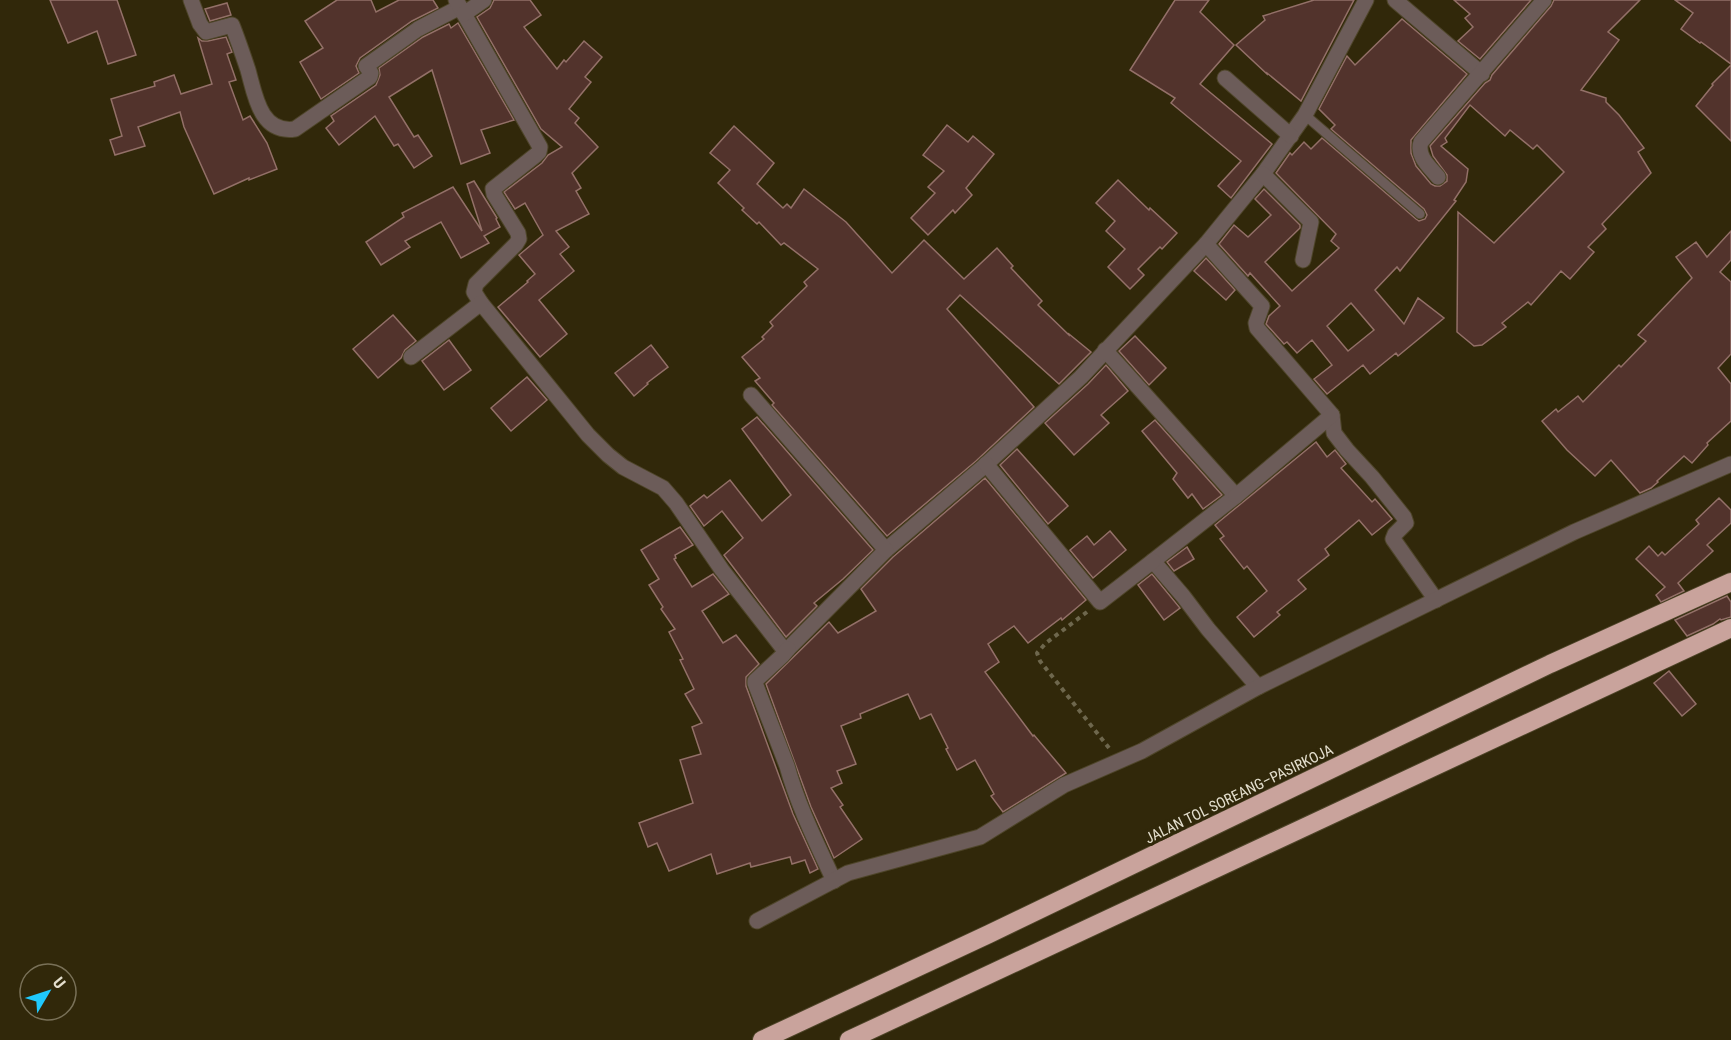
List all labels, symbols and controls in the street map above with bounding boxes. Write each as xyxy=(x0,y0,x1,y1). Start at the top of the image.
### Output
street label: JALAN TOL SOREANG–PASIRKOJA xyxy=(1142,740,1336,847)
north arrow xyxy=(18,962,78,1022)
text: U xyxy=(49,973,70,992)

